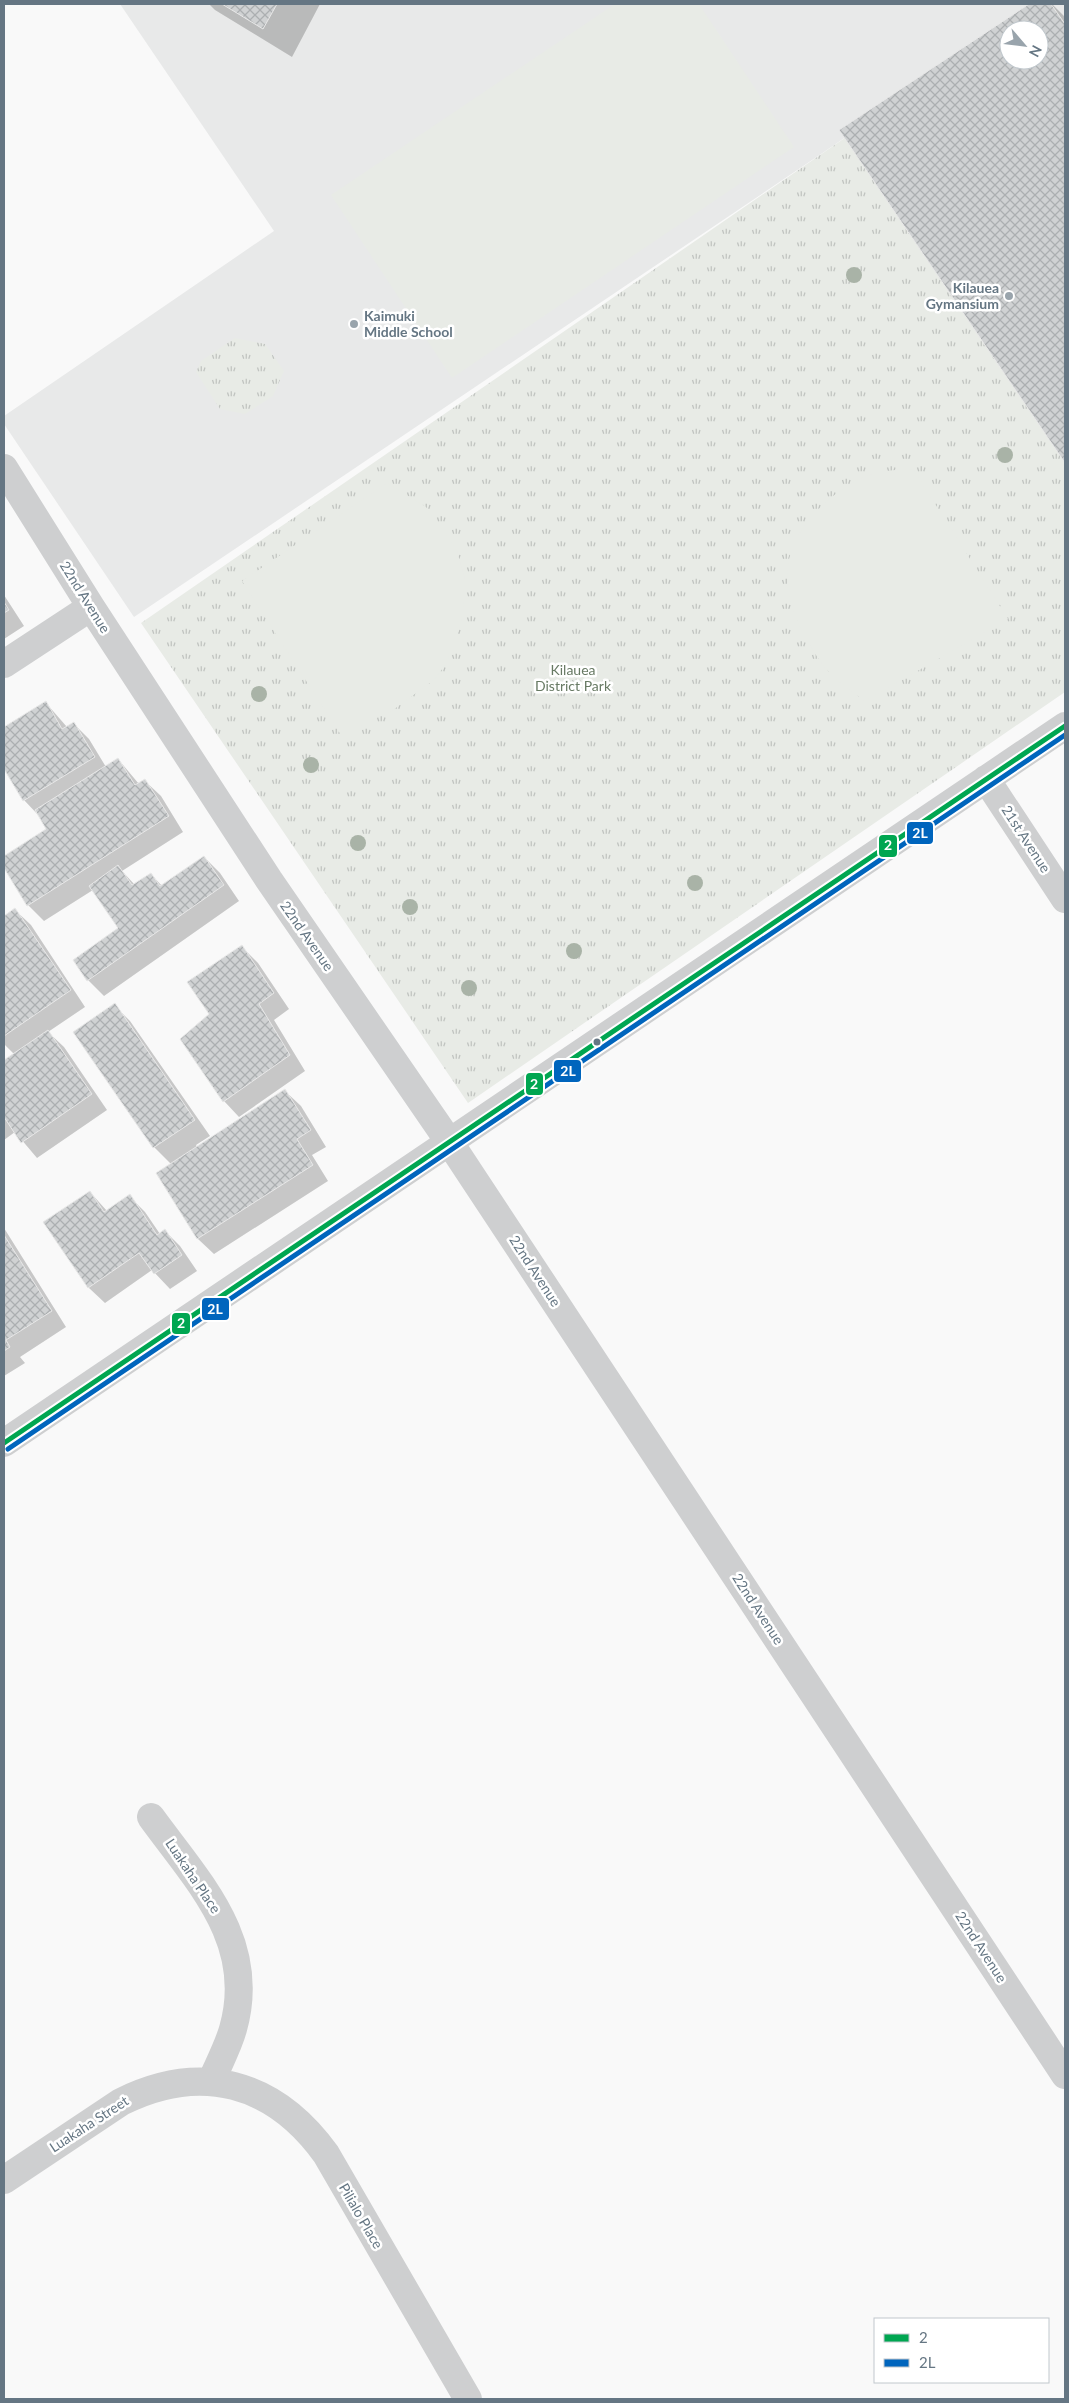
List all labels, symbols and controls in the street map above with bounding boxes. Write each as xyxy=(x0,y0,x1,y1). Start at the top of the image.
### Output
north arrow xyxy=(999,20,1049,70)
text: N xyxy=(1026,43,1046,60)
place label: Kilauea Gymansium xyxy=(926,279,999,312)
marker: Kilauea Gymansium xyxy=(1003,290,1015,302)
place label: Kaimuki Middle School xyxy=(364,307,453,340)
marker: Kaimuki Middle School xyxy=(348,318,360,330)
street label: 22nd Avenue xyxy=(57,558,114,636)
park label: Kilauea District Park xyxy=(535,661,612,694)
street label: 21st Avenue xyxy=(998,802,1054,876)
line badge: 2L xyxy=(906,821,934,845)
text: 2L xyxy=(912,824,928,841)
line badge: 2 xyxy=(878,834,898,858)
text: 2 xyxy=(884,836,892,853)
street label: 22nd Avenue xyxy=(277,898,338,974)
unlabelled marker xyxy=(592,1037,602,1047)
line badge: 2L xyxy=(553,1059,582,1083)
text: 2L xyxy=(560,1062,576,1079)
line badge: 2 xyxy=(525,1072,544,1096)
text: 2 xyxy=(530,1075,538,1092)
street label: 22nd Avenue xyxy=(506,1232,565,1309)
line badge: 2L xyxy=(201,1297,230,1321)
text: 2L xyxy=(207,1300,223,1317)
line badge: 2 xyxy=(171,1312,191,1335)
text: 2 xyxy=(177,1314,185,1331)
street label: 22nd Avenue xyxy=(729,1570,788,1647)
street label: Luakaha Place xyxy=(162,1835,225,1916)
street label: 22nd Avenue xyxy=(952,1908,1011,1985)
street label: Luakaha Street xyxy=(46,2092,131,2155)
street label: Pilialo Place xyxy=(336,2180,387,2252)
legend xyxy=(874,2318,1049,2383)
text: 2 xyxy=(919,2328,928,2346)
text: 2L xyxy=(919,2353,936,2371)

